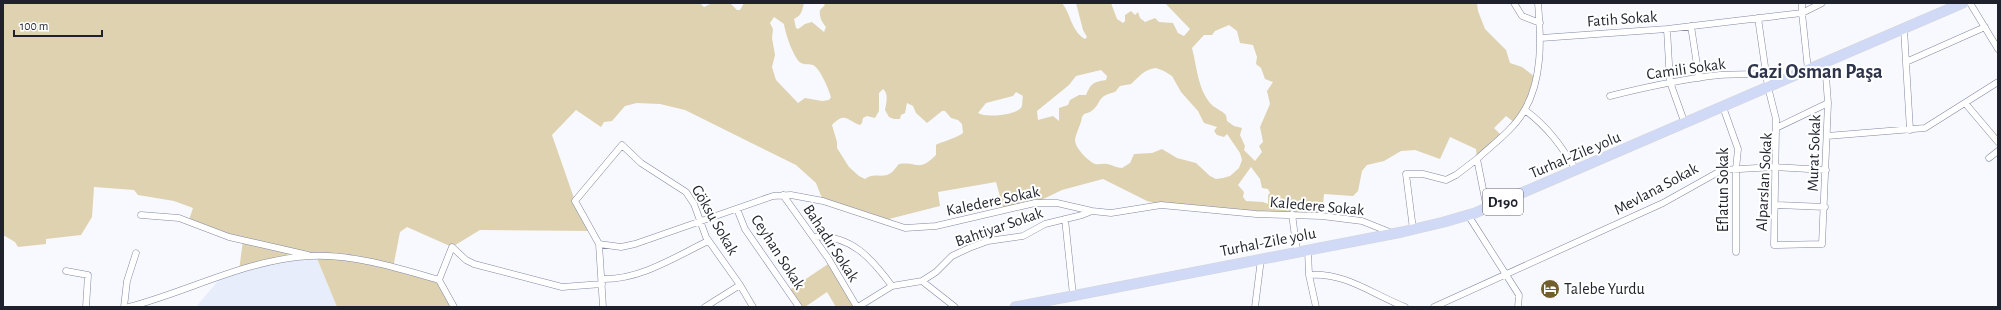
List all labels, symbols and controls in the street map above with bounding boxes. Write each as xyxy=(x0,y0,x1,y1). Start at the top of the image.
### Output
street label: Fatih Sokak xyxy=(1586,9,1658,29)
scale bar xyxy=(14,12,102,38)
text: 100 m xyxy=(20,20,48,32)
street label: Camili Sokak xyxy=(1646,55,1727,82)
district label: Gazi Osman Paşa xyxy=(1747,62,1883,82)
street label: Murat Sokak xyxy=(1805,113,1823,192)
street label: Turhal-Zile yolu xyxy=(1527,129,1623,182)
street label: Alparslan Sokak xyxy=(1753,132,1775,232)
street label: Eflatun Sokak xyxy=(1715,147,1731,232)
street label: Mevlana Sokak xyxy=(1611,160,1701,218)
street label: Göksu Sokak xyxy=(689,182,742,258)
street label: Kaledere Sokak xyxy=(945,183,1042,219)
road number: D190 xyxy=(1483,189,1523,215)
street label: Kaledere Sokak xyxy=(1269,194,1366,218)
street label: Bahadır Sokak xyxy=(800,202,862,285)
street label: Bahtiyar Sokak xyxy=(953,204,1046,250)
street label: Ceyhan Sokak xyxy=(747,212,808,293)
street label: Turhal-Zile yolu xyxy=(1219,225,1317,260)
hotel icon: Talebe Yurdu xyxy=(1539,278,1561,300)
place label: Talebe Yurdu xyxy=(1564,281,1645,297)

